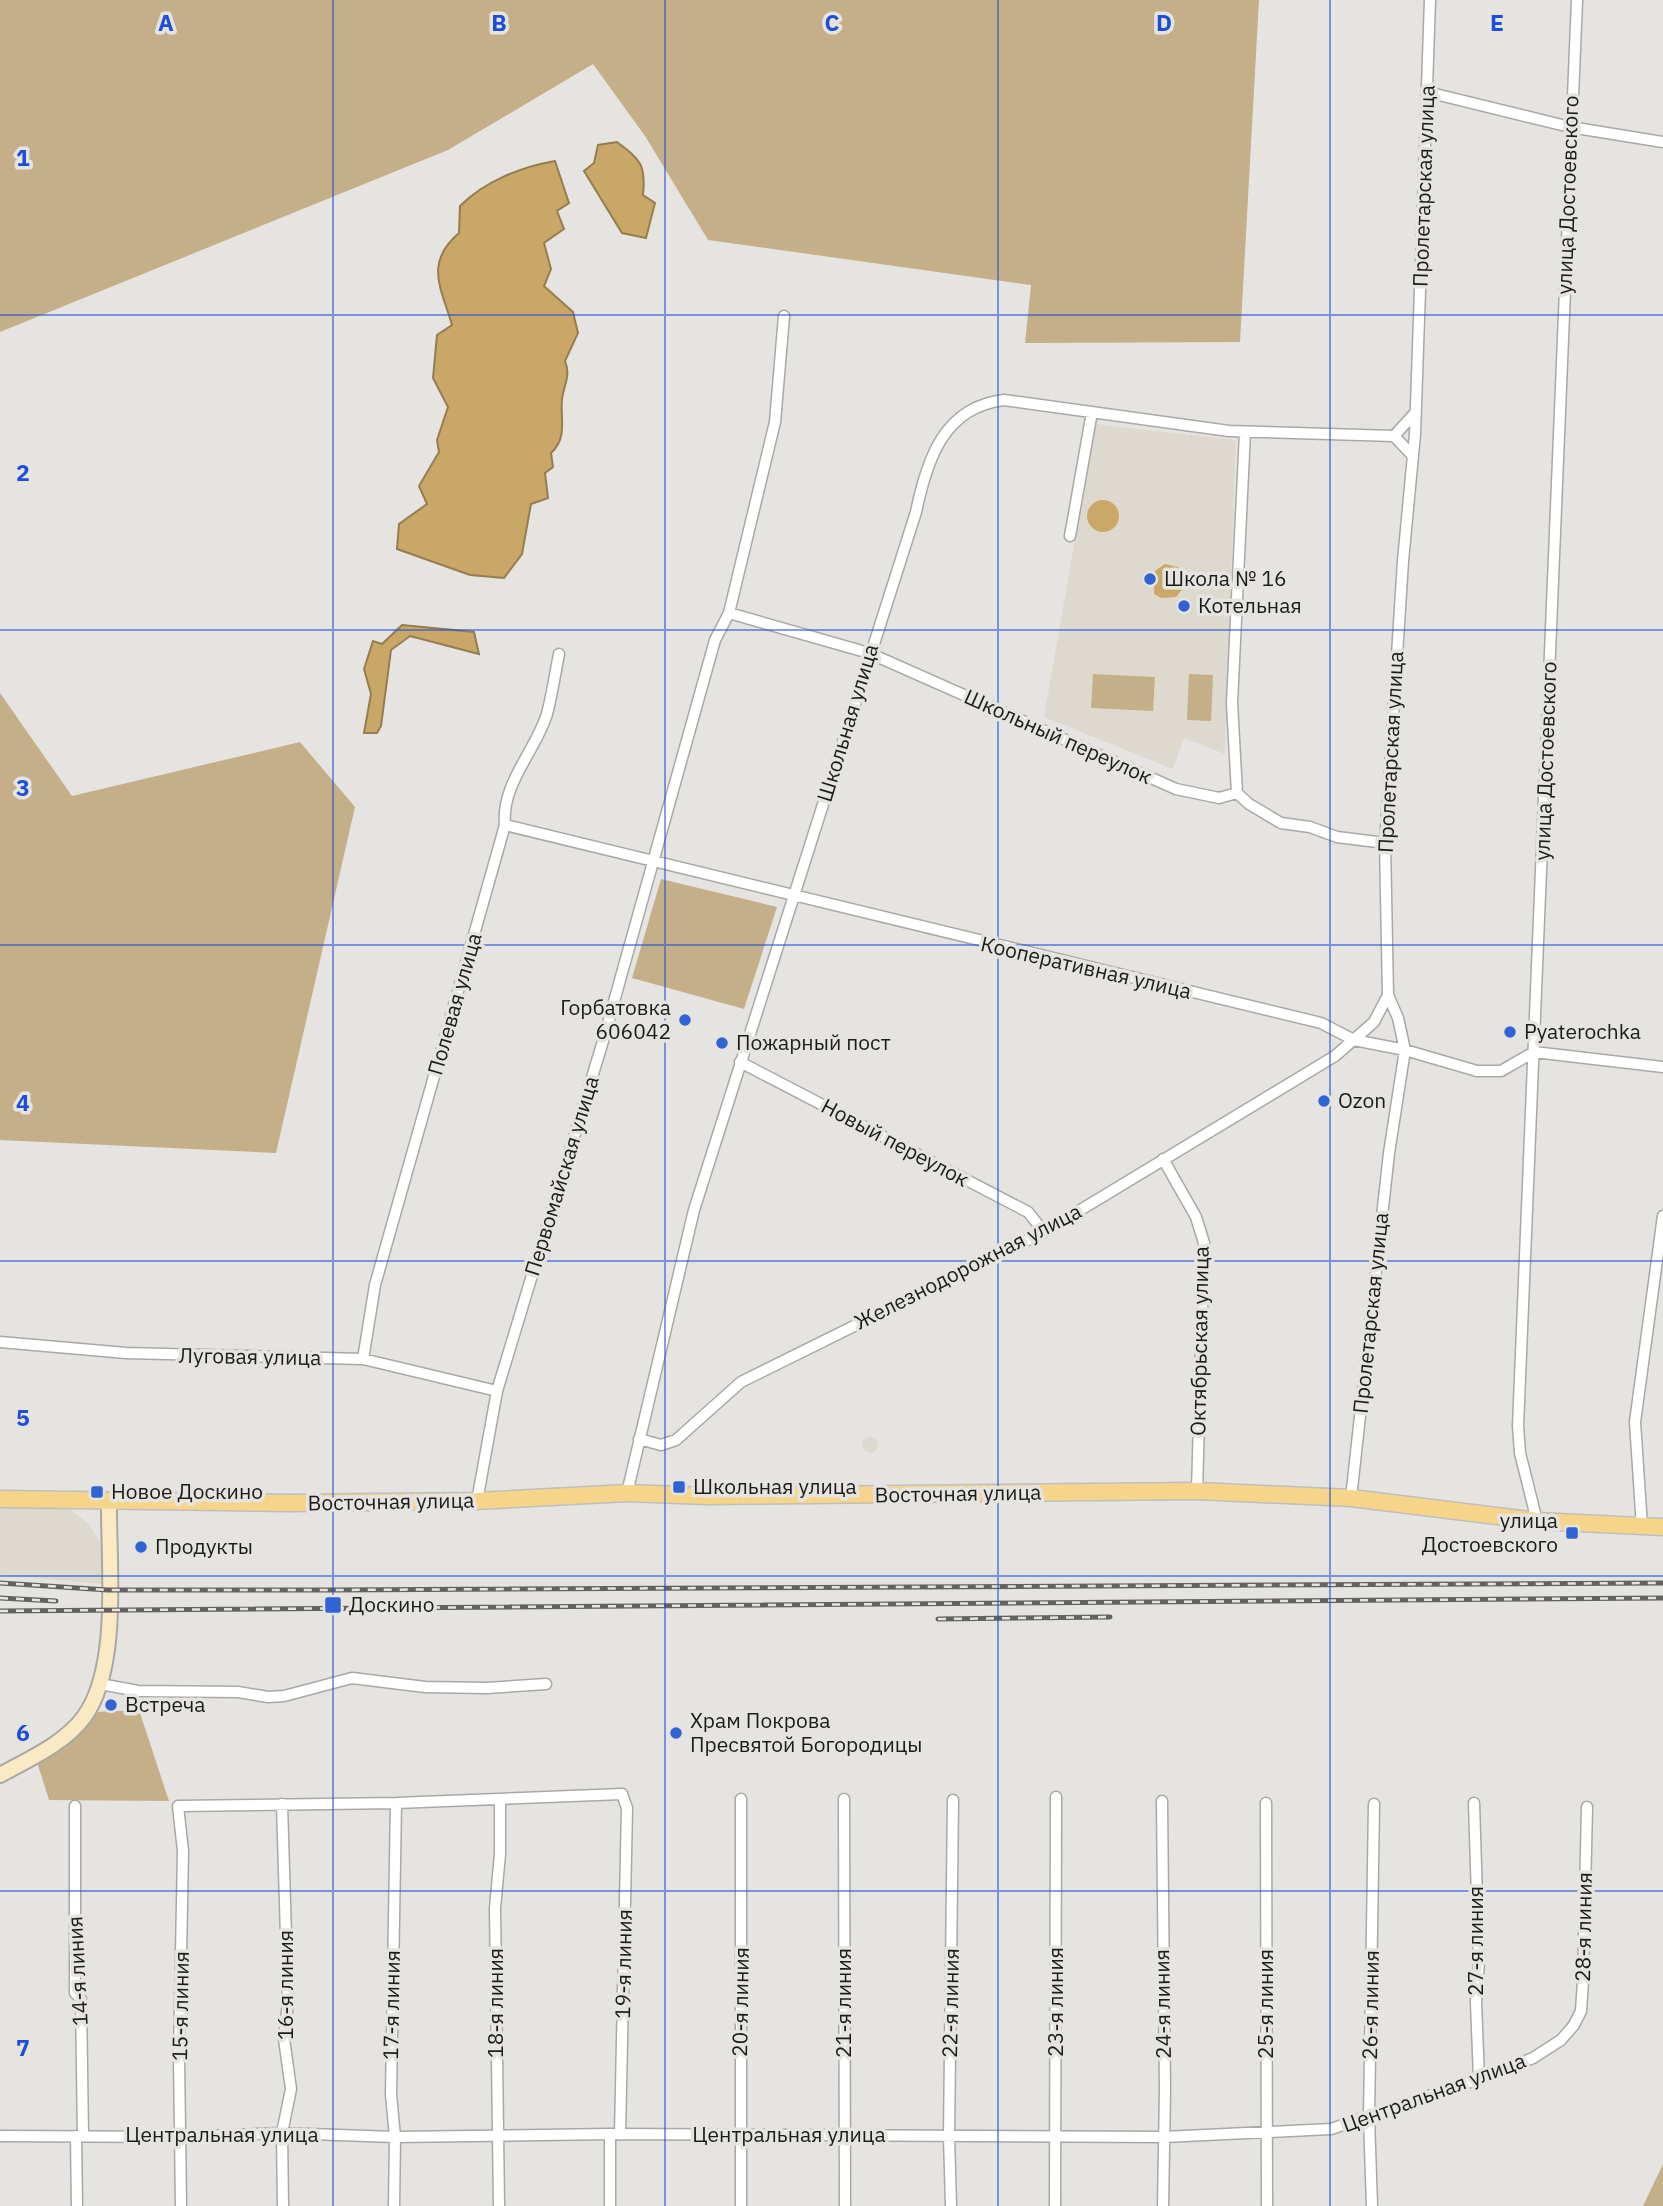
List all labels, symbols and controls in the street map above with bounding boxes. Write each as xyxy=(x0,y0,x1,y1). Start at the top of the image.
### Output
text: A xyxy=(158,7,174,37)
text: B xyxy=(491,7,507,37)
text: C xyxy=(825,7,840,37)
text: D xyxy=(1156,7,1172,37)
text: E xyxy=(1490,7,1504,37)
street label: Пролетарская улица xyxy=(1405,85,1441,287)
street label: улица Достоевского xyxy=(1550,95,1584,295)
text: 1 xyxy=(16,142,30,172)
text: 2 xyxy=(16,457,30,487)
place label: Школа № 16 xyxy=(1164,564,1287,592)
marker: Школа № 16 xyxy=(1142,571,1158,587)
place label: Котельная xyxy=(1198,591,1302,619)
marker: Котельная xyxy=(1176,598,1192,614)
street label: Школьная улица xyxy=(810,640,884,805)
street label: Пролетарская улица xyxy=(1371,650,1409,854)
street label: улица Достоевского xyxy=(1528,661,1562,861)
street label: Школьный переулок xyxy=(960,682,1157,790)
text: 3 xyxy=(16,772,30,802)
street label: Полевая улица xyxy=(420,929,488,1078)
street label: Кооперативная улица xyxy=(978,929,1194,1005)
place label: Горбатовка 606042 xyxy=(560,993,671,1045)
marker: Горбатовка 606042 xyxy=(677,1012,693,1028)
place label: Pyaterochka xyxy=(1524,1017,1641,1045)
marker: Pyaterochka xyxy=(1502,1024,1518,1040)
place label: Пожарный пост xyxy=(736,1028,891,1056)
marker: Пожарный пост xyxy=(714,1035,730,1051)
street label: Первомайская улица xyxy=(517,1072,605,1279)
place label: Ozon xyxy=(1338,1086,1386,1114)
text: 4 xyxy=(16,1087,30,1117)
street label: Новый переулок xyxy=(817,1091,974,1193)
marker: Ozon xyxy=(1316,1093,1332,1109)
street label: Железнодорожная улица xyxy=(849,1197,1086,1336)
street label: Пролетарская улица xyxy=(1346,1211,1394,1415)
street label: Октябрьская улица xyxy=(1183,1246,1215,1436)
street label: Луговая улица xyxy=(179,1341,322,1371)
text: 5 xyxy=(16,1402,30,1432)
place label: Школьная улица xyxy=(693,1472,857,1500)
place label: Новое Доскино xyxy=(111,1477,263,1505)
street label: Восточная улица xyxy=(874,1478,1042,1508)
marker: Школьная улица xyxy=(671,1479,687,1495)
marker: Новое Доскино xyxy=(89,1484,105,1500)
street label: Восточная улица xyxy=(307,1486,475,1516)
place label: улица Достоевского xyxy=(1422,1506,1558,1558)
marker: улица Достоевского xyxy=(1564,1525,1580,1541)
place label: Продукты xyxy=(155,1532,253,1560)
marker: Продукты xyxy=(133,1539,149,1555)
place label: Доскино xyxy=(349,1590,434,1618)
marker: Доскино xyxy=(323,1595,343,1615)
place label: Встреча xyxy=(125,1690,206,1718)
marker: Встреча xyxy=(103,1697,119,1713)
place label: Храм Покрова Пресвятой Богородицы xyxy=(690,1706,923,1758)
text: 6 xyxy=(16,1717,30,1747)
marker: Храм Покрова Пресвятой Богородицы xyxy=(668,1725,684,1741)
street label: 28-я линия xyxy=(1568,1872,1598,1982)
street label: 27-я линия xyxy=(1461,1886,1489,1996)
street label: 19-я линия xyxy=(608,1909,638,2019)
street label: 14-я линия xyxy=(60,1915,94,2027)
street label: 16-я линия xyxy=(271,1930,299,2040)
street label: 20-я линия xyxy=(725,1947,755,2057)
street label: 23-я линия xyxy=(1041,1947,1069,2057)
street label: 18-я линия xyxy=(481,1948,509,2058)
street label: 21-я линия xyxy=(829,1948,857,2058)
street label: 22-я линия xyxy=(935,1948,965,2058)
street label: 24-я линия xyxy=(1147,1949,1177,2059)
street label: 25-я линия xyxy=(1251,1949,1279,2059)
street label: 17-я линия xyxy=(376,1950,406,2060)
street label: 26-я линия xyxy=(1355,1950,1385,2060)
street label: 15-я линия xyxy=(165,1951,195,2061)
text: 7 xyxy=(16,2032,30,2062)
street label: Центральная улица xyxy=(1338,2046,1529,2138)
street label: Центральная улица xyxy=(125,2120,319,2148)
street label: Центральная улица xyxy=(692,2120,886,2148)

